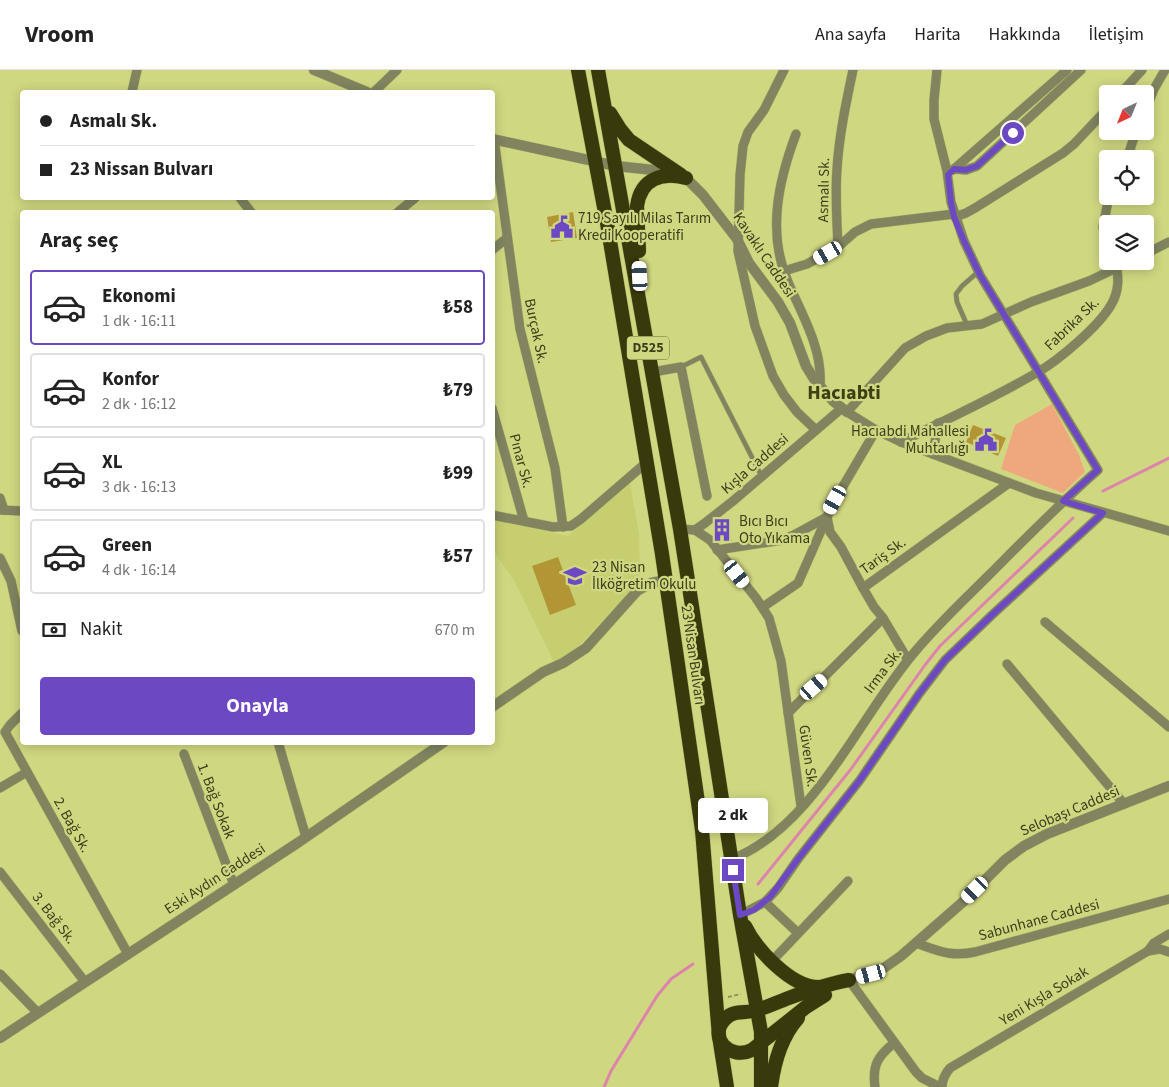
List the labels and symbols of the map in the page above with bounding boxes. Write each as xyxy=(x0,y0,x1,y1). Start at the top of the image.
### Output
north arrow xyxy=(1099,85,1154,140)
route start xyxy=(1002,122,1024,144)
street label: Asmalı Sk. xyxy=(813,157,835,223)
place label: 719 Sayılı Milas Tarım Kredi Kooperatifi xyxy=(578,208,711,246)
street label: Kavaklı Caddesi xyxy=(728,208,800,302)
public building icon: 719 Sayılı Milas Tarım Kredi Kooperatifi xyxy=(549,214,575,240)
car xyxy=(811,239,844,267)
car xyxy=(631,261,648,291)
street label: Fabrika Sk. xyxy=(1040,293,1104,355)
street label: Burçak Sk. xyxy=(519,296,553,366)
road number: D525 xyxy=(627,336,669,360)
district label: Hacıabti xyxy=(807,379,881,407)
place label: Hacıabdi Mahallesi Muhtarlığı xyxy=(851,421,969,459)
public building icon: Hacıabdi Mahallesi Muhtarlığı xyxy=(973,427,999,453)
street label: Kışla Caddesi xyxy=(717,429,793,499)
street label: Pınar Sk. xyxy=(504,431,538,491)
car xyxy=(821,483,848,517)
place label: Bıcı Bıcı Oto Yıkama xyxy=(739,511,810,549)
building icon: Bıcı Bıcı Oto Yıkama xyxy=(709,517,735,543)
street label: Tariş Sk. xyxy=(856,532,910,580)
place label: 23 Nisan İlköğretim Okulu xyxy=(592,557,696,595)
car xyxy=(721,558,752,590)
school or university icon: 23 Nisan İlköğretim Okulu xyxy=(562,563,588,589)
street label: 23 Nisan Bulvarı xyxy=(676,604,710,706)
street label: Irma Sk. xyxy=(859,644,907,698)
car xyxy=(797,671,830,703)
street label: Güven Sk. xyxy=(793,724,823,788)
street label: 1. Bağ Sokak xyxy=(192,760,240,842)
street label: Selobaşı Caddesi xyxy=(1017,781,1123,841)
street label: 2. Bağ Sk. xyxy=(48,793,96,857)
callout: 2 dk xyxy=(698,798,768,832)
street label: Eski Aydın Caddesi xyxy=(160,838,270,920)
route end xyxy=(722,859,744,881)
car xyxy=(959,874,990,906)
street label: 3. Bağ Sk. xyxy=(27,888,81,948)
street label: Sabunhane Caddesi xyxy=(976,894,1102,946)
street label: Yeni Kışla Sokak xyxy=(995,961,1093,1031)
car xyxy=(854,963,887,985)

